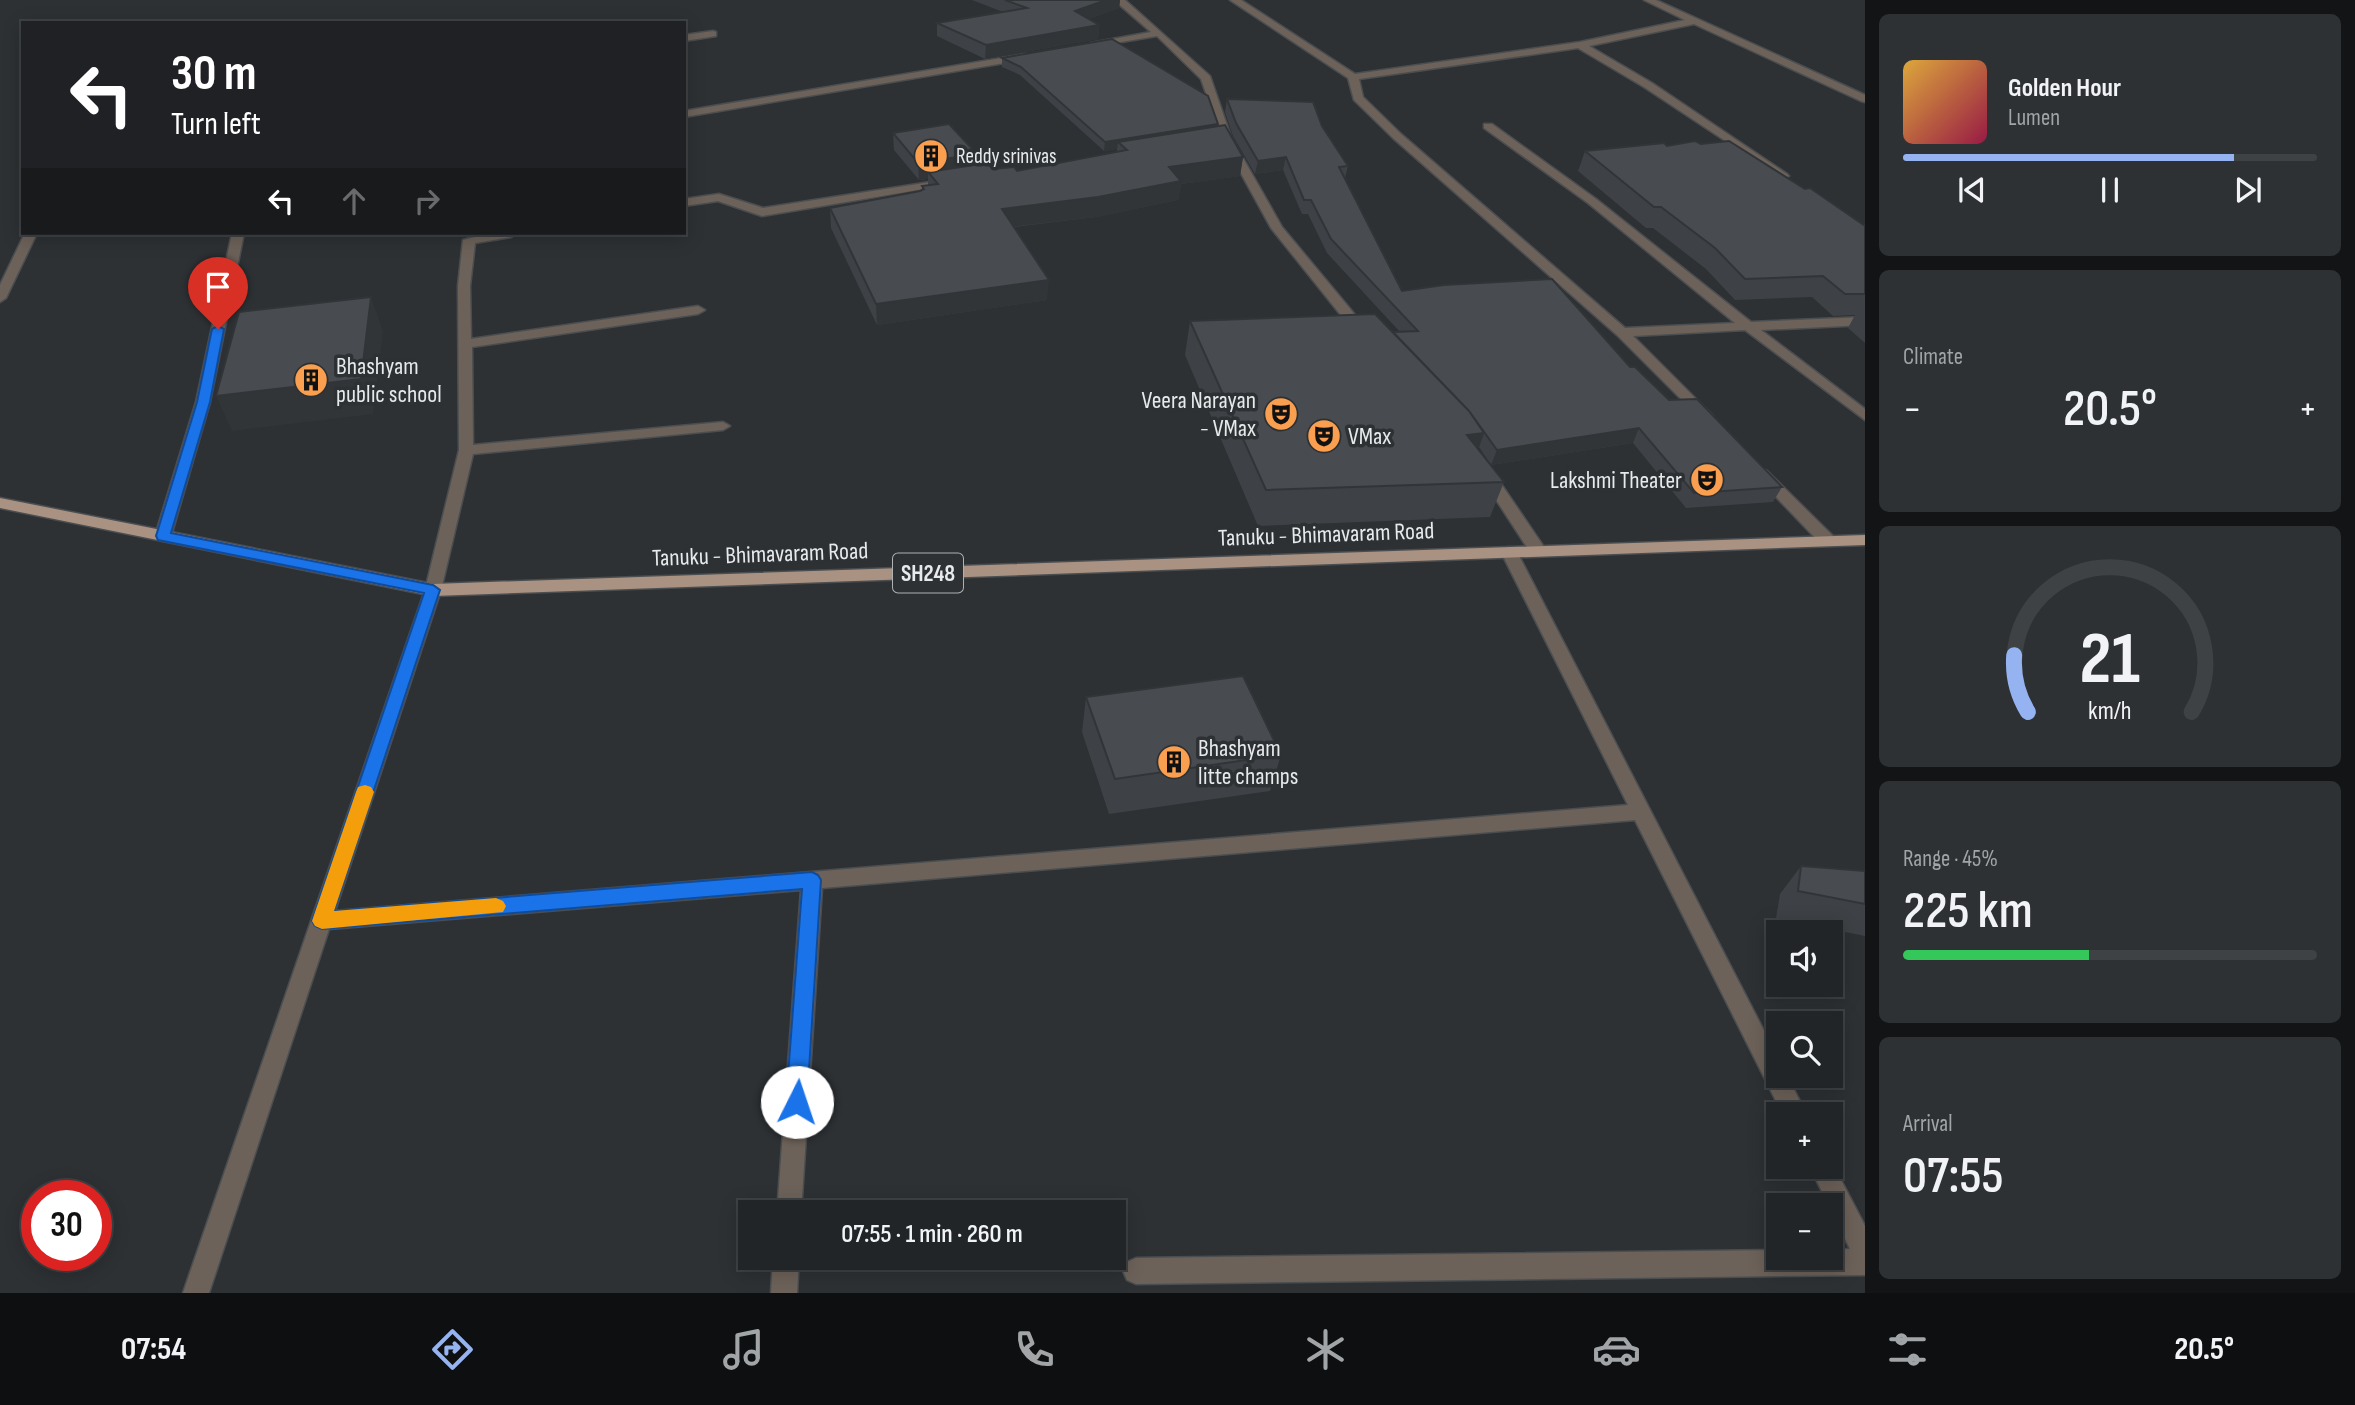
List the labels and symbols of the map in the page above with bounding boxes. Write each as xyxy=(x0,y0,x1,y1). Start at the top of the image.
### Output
building icon: Reddy srinivas xyxy=(912,137,950,175)
place label: Reddy srinivas xyxy=(956,144,1057,169)
pin xyxy=(188,257,248,329)
place label: Bhashyam public school xyxy=(336,352,442,409)
building icon: Bhashyam public school xyxy=(292,361,330,399)
place label: Veera Narayan - VMax xyxy=(1142,386,1256,443)
theatre icon: Veera Narayan - VMax xyxy=(1262,395,1300,433)
theatre icon: VMax xyxy=(1305,417,1343,455)
place label: VMax xyxy=(1348,422,1391,451)
theatre icon: Lakshmi Theater xyxy=(1688,461,1726,499)
place label: Lakshmi Theater xyxy=(1550,466,1682,495)
street label: Tanuku - Bhimavaram Road xyxy=(1217,516,1435,553)
street label: Tanuku - Bhimavaram Road xyxy=(651,536,869,573)
road number: SH248 xyxy=(893,554,963,593)
place label: Bhashyam litte champs xyxy=(1198,734,1298,791)
building icon: Bhashyam litte champs xyxy=(1155,743,1193,781)
position arrow xyxy=(760,1065,834,1139)
speed limit sign: 30 xyxy=(21,1180,112,1271)

